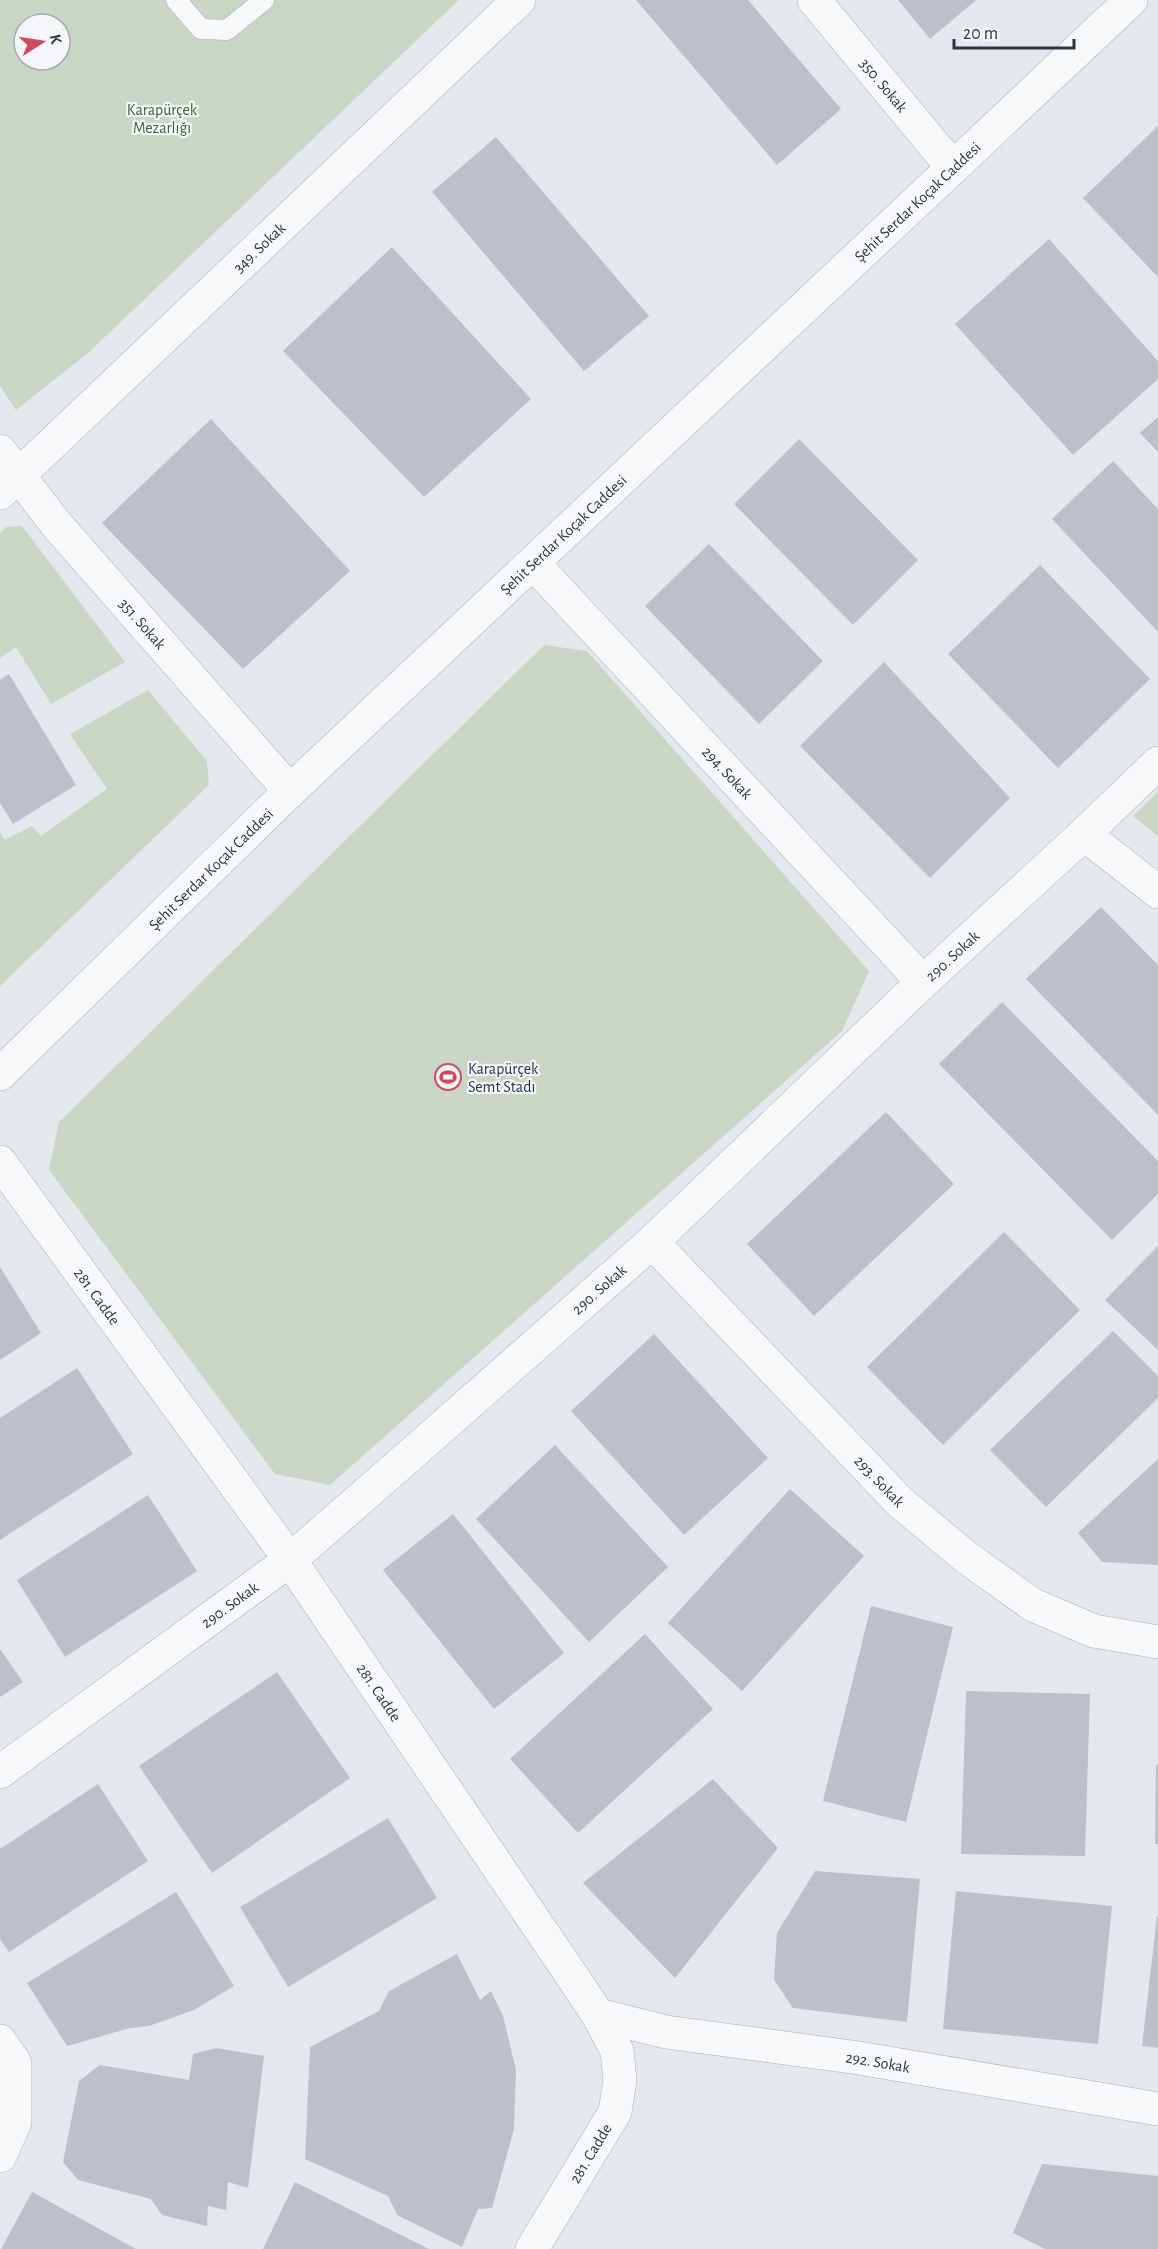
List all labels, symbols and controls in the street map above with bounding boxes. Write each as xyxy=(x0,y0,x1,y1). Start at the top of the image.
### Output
north arrow xyxy=(12,12,72,72)
scale bar xyxy=(954,12,1074,50)
text: 20 m xyxy=(963,25,998,43)
text: K xyxy=(47,33,65,46)
street label: 350. Sokak xyxy=(857,55,911,116)
park label: Karapürçek Mezarlığı xyxy=(127,102,198,136)
street label: Şehit Serdar Koçak Caddesi xyxy=(851,139,984,265)
street label: 349. Sokak xyxy=(230,219,289,276)
street label: Şehit Serdar Koçak Caddesi xyxy=(497,472,630,598)
street label: 351. Sokak xyxy=(116,595,169,653)
street label: 294. Sokak xyxy=(699,744,756,803)
street label: Şehit Serdar Koçak Caddesi xyxy=(146,805,276,933)
street label: 290. Sokak xyxy=(923,927,983,984)
place label: Karapürçek Semt Stadı xyxy=(468,1061,539,1095)
sports icon: Karapürçek Semt Stadı xyxy=(433,1062,463,1092)
street label: 290. Sokak xyxy=(569,1261,630,1318)
street label: 281. Cadde xyxy=(71,1265,123,1328)
street label: 293. Sokak xyxy=(851,1453,908,1511)
street label: 290. Sokak xyxy=(198,1579,262,1631)
street label: 281. Cadde xyxy=(353,1661,404,1725)
street label: 292. Sokak xyxy=(844,2049,912,2076)
street label: 281. Cadde xyxy=(567,2121,615,2186)

